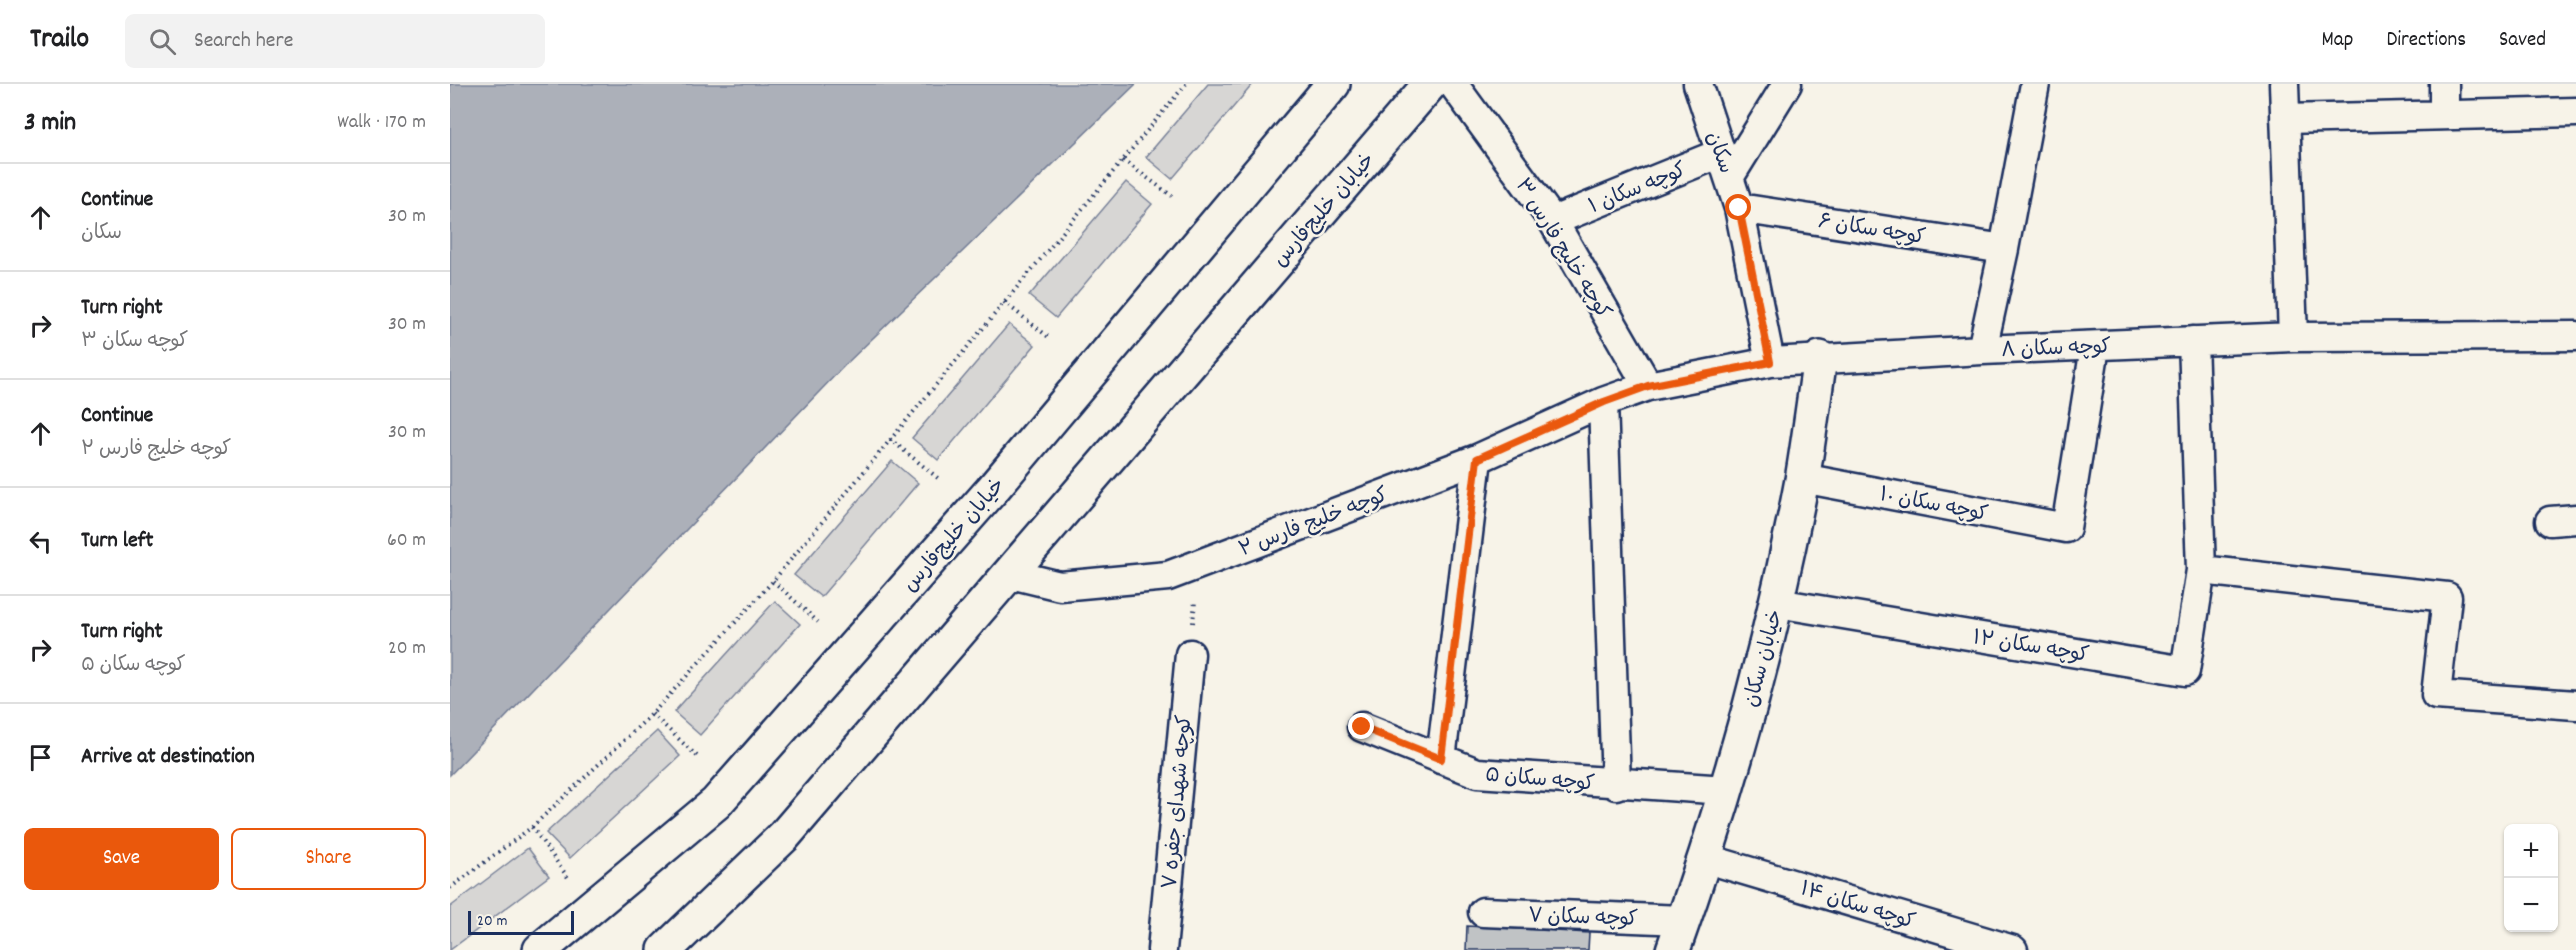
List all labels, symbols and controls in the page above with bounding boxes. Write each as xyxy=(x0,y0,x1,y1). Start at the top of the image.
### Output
search box xyxy=(125,14,545,68)
text: Trailo xyxy=(30,21,89,61)
icon: search xyxy=(146,25,179,58)
text: Search here xyxy=(194,26,293,57)
text: Map xyxy=(2322,26,2353,56)
text: Directions xyxy=(2386,26,2466,56)
text: Saved xyxy=(2499,26,2546,56)
text: 3 min xyxy=(24,105,76,142)
text: Walk · 170 m xyxy=(337,109,426,137)
street label: سکان xyxy=(1697,128,1740,178)
street label: خیابان خلیج‌فارس xyxy=(1267,147,1384,275)
street label: کوچه سکان ۱ xyxy=(1585,157,1692,223)
street label: کوچه خلیج فارس ۳ xyxy=(1506,173,1617,326)
text: Continue xyxy=(81,185,153,216)
route start xyxy=(1725,194,1751,220)
icon: ahead xyxy=(24,201,57,234)
text: 30 m xyxy=(388,203,426,231)
street label: کوچه سکان ۶ xyxy=(1816,208,1927,254)
text: سکان xyxy=(81,220,122,248)
text: Turn right xyxy=(81,293,163,324)
icon: right xyxy=(24,309,57,342)
text: 30 m xyxy=(388,311,426,339)
text: کوچه سکان ۳ xyxy=(81,328,188,356)
street label: کوچه سکان ۸ xyxy=(2001,333,2112,367)
text: Continue xyxy=(81,401,153,432)
icon: ahead xyxy=(24,417,57,450)
text: 30 m xyxy=(388,419,426,447)
text: کوچه خلیج فارس ۲ xyxy=(81,436,231,464)
street label: خیابان خلیج‌فارس xyxy=(897,472,1014,600)
street label: کوچه سکان ۱۰ xyxy=(1877,481,1990,531)
street label: کوچه خلیج فارس ۲ xyxy=(1235,482,1393,566)
icon: left xyxy=(24,525,57,558)
text: Turn left xyxy=(81,526,153,557)
text: 60 m xyxy=(387,527,426,555)
street label: خیابان سکان xyxy=(1738,607,1792,711)
text: Turn right xyxy=(81,617,163,648)
street label: کوچه سکان ۱۲ xyxy=(1970,624,2091,672)
icon: right xyxy=(24,633,57,666)
text: 20 m xyxy=(388,635,426,663)
text: کوچه سکان ۵ xyxy=(81,652,186,680)
route end xyxy=(1348,713,1374,739)
street label: کوچه شهدای جفره ۷ xyxy=(1156,714,1202,891)
icon: arrive xyxy=(24,741,57,774)
text: Arrive at destination xyxy=(81,742,255,773)
street label: کوچه سکان ۵ xyxy=(1484,761,1596,801)
map controls xyxy=(2504,824,2558,932)
button: + xyxy=(2504,824,2558,878)
button: Save xyxy=(24,828,219,890)
button: Share xyxy=(231,828,426,890)
street label: کوچه سکان ۱۴ xyxy=(1796,875,1918,939)
button: − xyxy=(2504,878,2558,932)
street label: کوچه سکان ۷ xyxy=(1527,902,1639,936)
scale bar xyxy=(468,908,574,936)
text: 20 m xyxy=(477,910,507,933)

